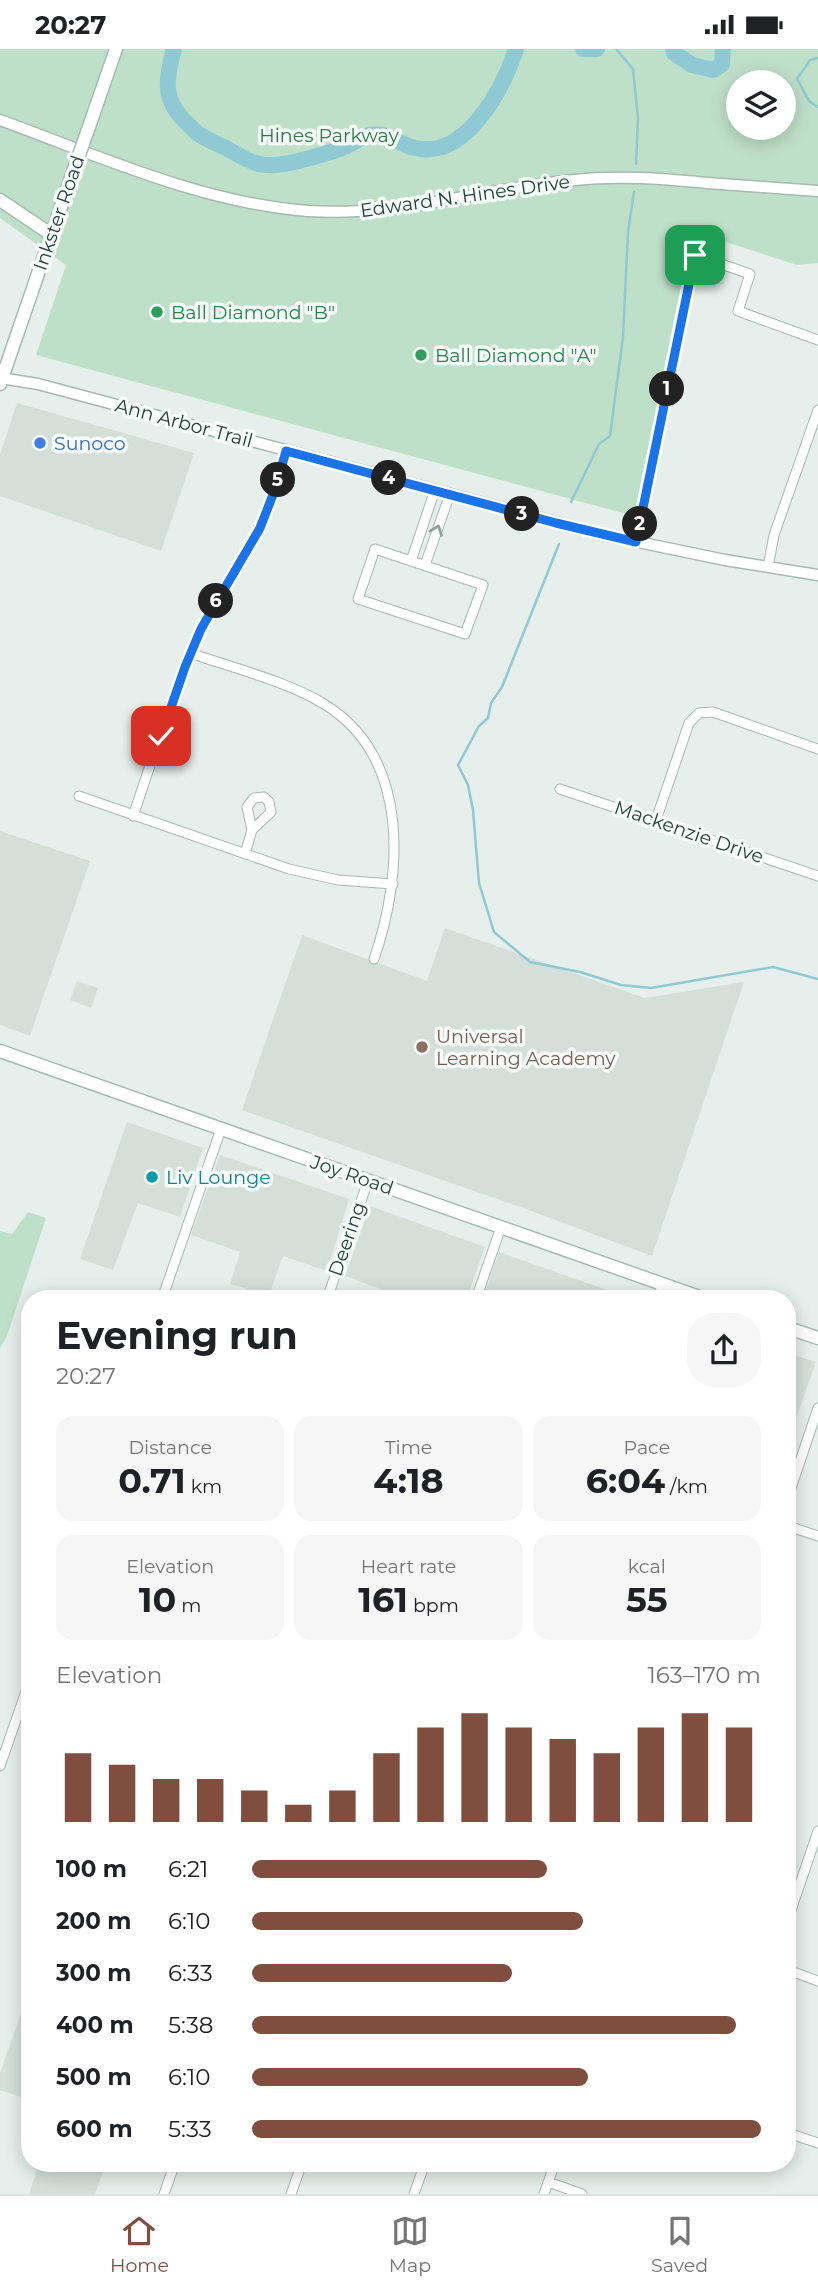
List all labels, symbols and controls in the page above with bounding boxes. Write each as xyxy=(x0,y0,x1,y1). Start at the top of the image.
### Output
text: 20:27 xyxy=(35,9,106,41)
map controls xyxy=(726,70,796,140)
button: layers xyxy=(726,70,796,140)
park label: Hines Parkway xyxy=(259,124,399,147)
street label: Inkster Road xyxy=(29,153,89,273)
street label: Edward N. Hines Drive xyxy=(359,170,571,222)
pin xyxy=(665,225,725,285)
icon: arrive xyxy=(676,236,714,274)
place label: Ball Diamond "B" xyxy=(171,301,335,324)
marker: Ball Diamond "B" xyxy=(149,304,165,320)
place label: Ball Diamond "A" xyxy=(435,344,597,367)
marker: Ball Diamond "A" xyxy=(413,347,429,363)
pin: 1 xyxy=(650,371,684,407)
text: 1 xyxy=(663,377,670,400)
street label: Ann Arbor Trail xyxy=(113,394,255,452)
place label: Sunoco xyxy=(54,432,126,455)
marker: Sunoco xyxy=(32,435,48,451)
pin: 4 xyxy=(372,461,406,495)
pin: 5 xyxy=(260,463,296,497)
text: 4 xyxy=(382,466,395,489)
text: 5 xyxy=(272,468,283,491)
pin: 3 xyxy=(504,497,540,531)
text: 3 xyxy=(516,502,527,525)
pin: 2 xyxy=(622,507,658,541)
text: 2 xyxy=(634,512,645,535)
one-way arrow xyxy=(429,524,443,536)
pin: 6 xyxy=(198,583,234,619)
text: 6 xyxy=(209,589,222,612)
pin xyxy=(131,706,191,766)
icon: check xyxy=(142,717,180,755)
street label: Mackenzie Drive xyxy=(611,796,767,868)
place label: Universal Learning Academy xyxy=(436,1025,616,1070)
marker: Universal Learning Academy xyxy=(414,1039,430,1055)
street label: Joy Road xyxy=(307,1150,396,1200)
place label: Liv Lounge xyxy=(166,1166,271,1189)
marker: Liv Lounge xyxy=(144,1169,160,1185)
street label: Deering xyxy=(324,1199,370,1279)
text: Evening run xyxy=(56,1312,298,1359)
button: share xyxy=(687,1313,761,1387)
text: 20:27 xyxy=(56,1362,116,1390)
text: Distance xyxy=(128,1436,212,1459)
text: Time xyxy=(385,1436,432,1459)
text: Pace xyxy=(624,1436,670,1459)
text: 0.71 xyxy=(118,1459,186,1502)
text: 4:18 xyxy=(373,1459,444,1502)
text: 6:04 xyxy=(586,1459,665,1502)
text: km xyxy=(186,1475,222,1498)
text: /km xyxy=(665,1475,708,1498)
text: Elevation xyxy=(126,1555,214,1578)
text: Heart rate xyxy=(361,1555,456,1578)
text: kcal xyxy=(628,1555,666,1578)
text: 10 xyxy=(139,1578,176,1621)
text: 161 xyxy=(358,1578,408,1621)
text: 55 xyxy=(626,1578,668,1621)
text: m xyxy=(176,1594,201,1617)
text: bpm xyxy=(408,1594,459,1617)
text: Elevation xyxy=(56,1661,162,1689)
text: 163–170 m xyxy=(648,1661,761,1689)
text: 100 m xyxy=(56,1855,127,1883)
text: 6:21 xyxy=(168,1855,208,1883)
text: 200 m xyxy=(56,1907,131,1935)
text: 6:10 xyxy=(168,1907,210,1935)
text: 300 m xyxy=(56,1959,132,1987)
text: 6:33 xyxy=(168,1959,213,1987)
text: 400 m xyxy=(56,2011,134,2039)
text: 5:38 xyxy=(168,2011,214,2039)
text: 500 m xyxy=(56,2063,132,2091)
text: 6:10 xyxy=(168,2063,210,2091)
text: 600 m xyxy=(56,2115,133,2143)
text: 5:33 xyxy=(168,2115,212,2143)
tab: Home xyxy=(110,2212,169,2277)
tab: Map xyxy=(389,2212,431,2277)
tab: Saved xyxy=(651,2212,708,2277)

